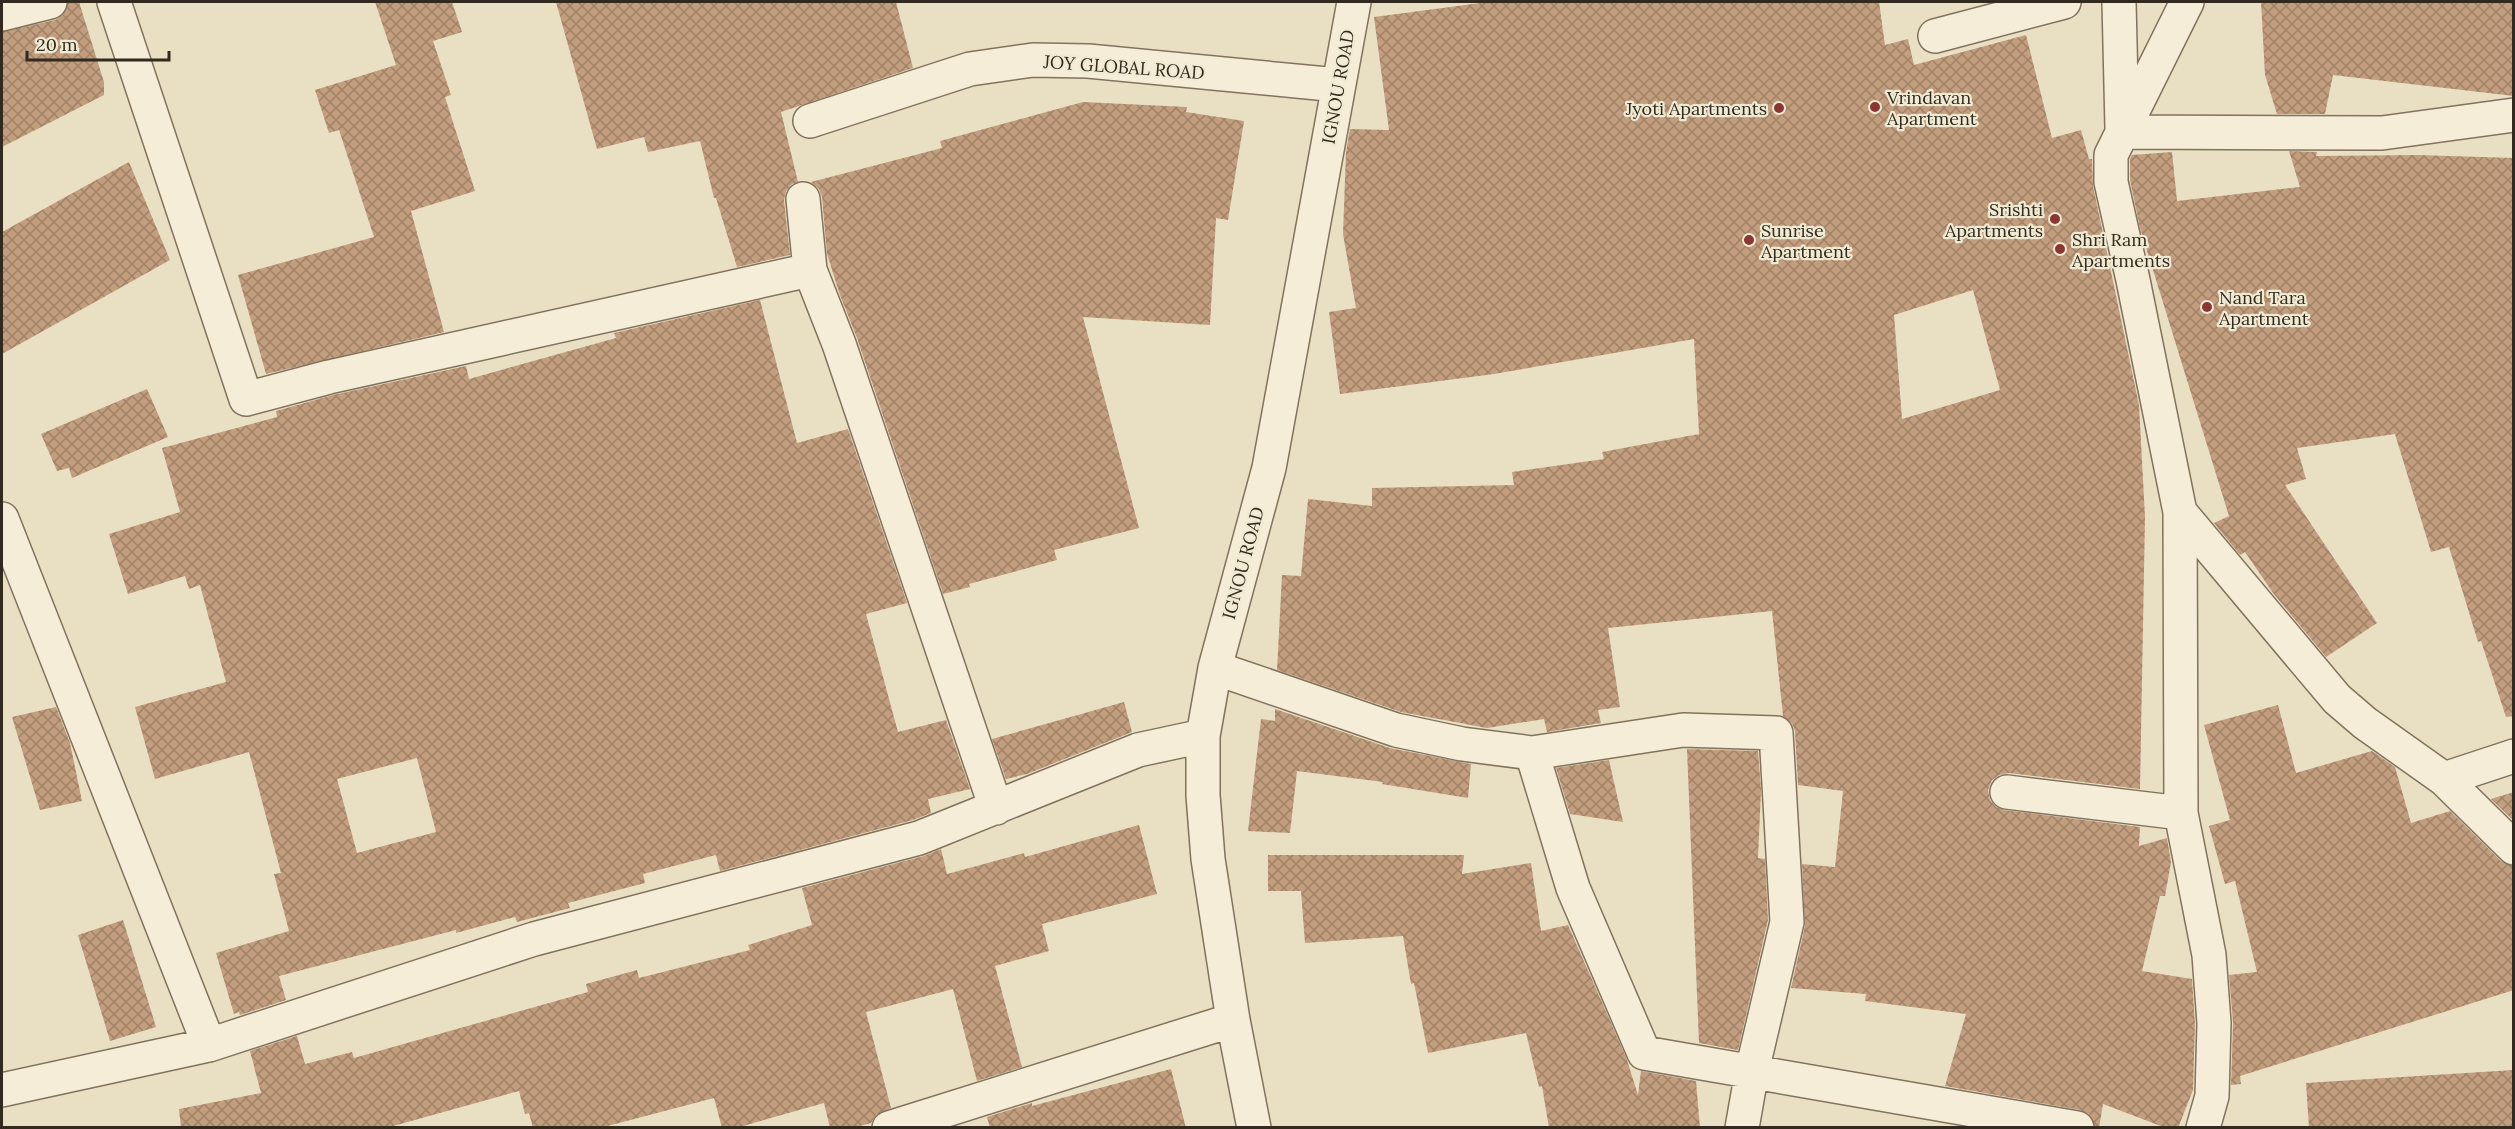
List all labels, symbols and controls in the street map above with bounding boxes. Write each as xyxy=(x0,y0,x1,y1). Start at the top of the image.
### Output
scale bar xyxy=(27,24,170,62)
street label: IGNOU ROAD xyxy=(1317,28,1359,146)
text: 20 m xyxy=(36,33,78,56)
street label: JOY GLOBAL ROAD xyxy=(1042,50,1205,84)
place label: Vrindavan Apartment xyxy=(1886,86,1977,130)
place label: Jyoti Apartments xyxy=(1625,97,1767,120)
marker: Vrindavan Apartment xyxy=(1868,100,1882,114)
marker: Jyoti Apartments xyxy=(1772,101,1786,115)
place label: Srishti Apartments xyxy=(1944,198,2043,242)
marker: Srishti Apartments xyxy=(2048,212,2062,226)
place label: Sunrise Apartment xyxy=(1760,219,1851,263)
place label: Shri Ram Apartments xyxy=(2071,228,2170,272)
marker: Sunrise Apartment xyxy=(1742,233,1756,247)
marker: Shri Ram Apartments xyxy=(2053,242,2067,256)
place label: Nand Tara Apartment xyxy=(2218,286,2309,330)
marker: Nand Tara Apartment xyxy=(2200,300,2214,314)
street label: IGNOU ROAD xyxy=(1217,504,1269,622)

